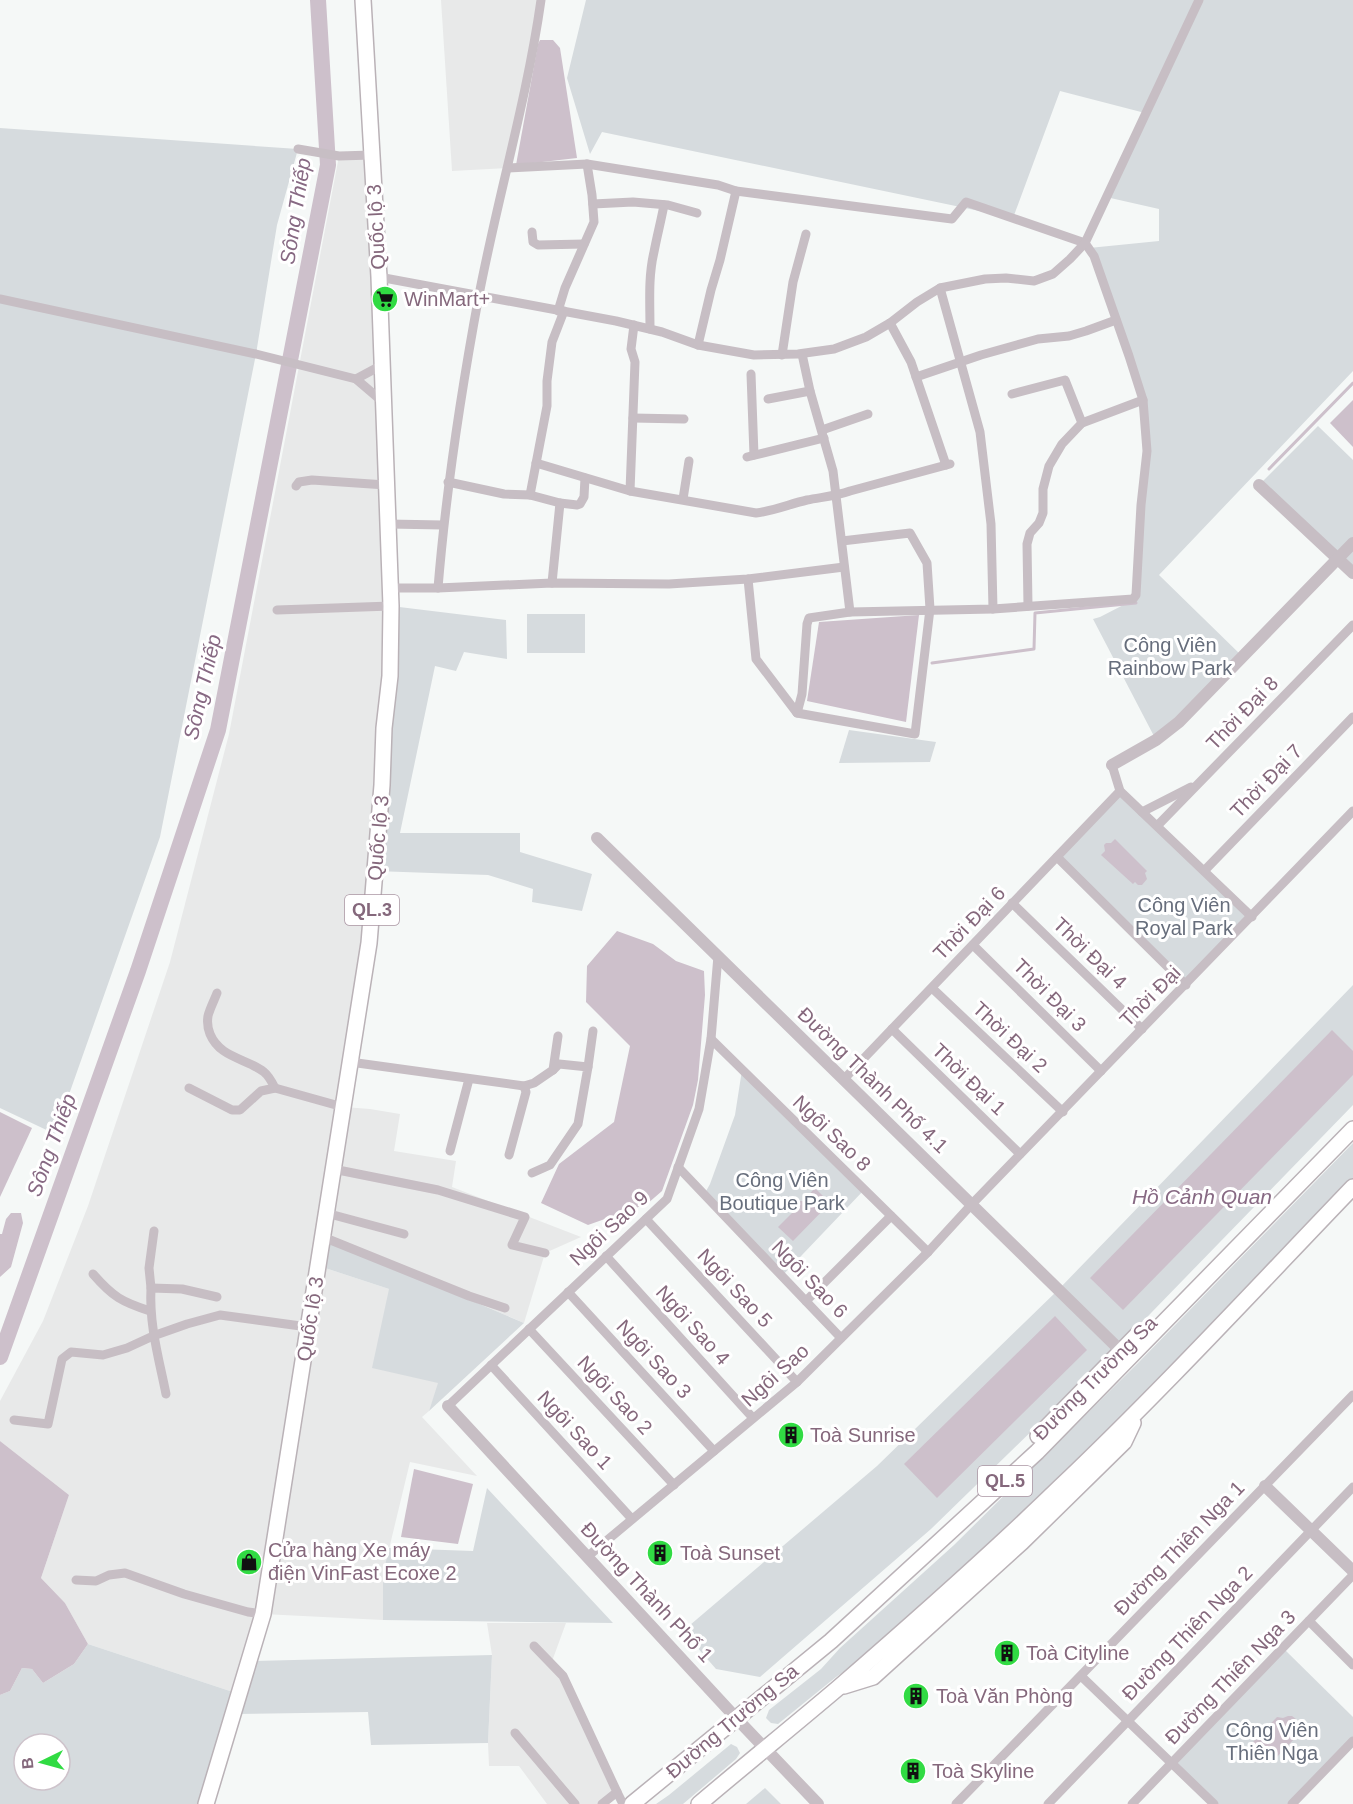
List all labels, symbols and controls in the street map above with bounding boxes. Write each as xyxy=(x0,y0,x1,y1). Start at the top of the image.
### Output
water label: Sông Thiếp xyxy=(275,156,315,266)
street label: Quốc lộ 3 xyxy=(363,184,389,270)
supermarket icon: WinMart+ xyxy=(370,284,400,314)
place label: WinMart+ xyxy=(404,288,490,310)
water label: Sông Thiếp xyxy=(179,632,225,742)
park label: Công Viên Rainbow Park xyxy=(1108,634,1233,679)
street label: Thời Đại 8 xyxy=(1202,672,1282,754)
street label: Thời Đại 7 xyxy=(1226,740,1306,822)
street label: Quốc lộ 3 xyxy=(363,794,393,882)
street label: Thời Đại 6 xyxy=(929,882,1009,964)
park label: Công Viên Royal Park xyxy=(1135,894,1234,939)
road number: QL.3 xyxy=(345,895,399,925)
street label: Thời Đại 4 xyxy=(1049,913,1131,993)
street label: Thời Đại 3 xyxy=(1009,954,1091,1036)
street label: Thời Đại xyxy=(1115,961,1185,1031)
street label: Thời Đại 2 xyxy=(968,997,1052,1077)
street label: Đường Thành Phố 4.1 xyxy=(794,1003,952,1157)
street label: Thời Đại 1 xyxy=(928,1039,1010,1119)
water label: Sông Thiếp xyxy=(22,1091,80,1199)
street label: Ngôi Sao 8 xyxy=(789,1091,875,1175)
park label: Công Viên Boutique Park xyxy=(719,1169,846,1214)
water label: Hồ Cảnh Quan xyxy=(1132,1185,1272,1208)
street label: Ngôi Sao 9 xyxy=(565,1186,653,1270)
street label: Ngôi Sao 6 xyxy=(768,1236,852,1322)
street label: Ngôi Sao 5 xyxy=(693,1244,777,1332)
street label: Quốc lộ 3 xyxy=(292,1275,328,1363)
street label: Ngôi Sao 4 xyxy=(652,1281,734,1369)
street label: Đường Trường Sa xyxy=(1029,1311,1162,1444)
street label: Ngôi Sao 3 xyxy=(612,1315,696,1403)
street label: Ngôi Sao xyxy=(737,1339,813,1411)
street label: Ngôi Sao 2 xyxy=(573,1351,657,1439)
street label: Ngôi Sao 1 xyxy=(533,1386,617,1474)
building icon: Toà Sunrise xyxy=(776,1420,806,1450)
place label: Toà Sunrise xyxy=(810,1424,916,1446)
road number: QL.5 xyxy=(978,1466,1032,1496)
street label: Đường Thiên Nga 1 xyxy=(1109,1477,1249,1619)
street label: Đường Thành Phố 1 xyxy=(577,1518,717,1666)
building icon: Toà Sunset xyxy=(645,1538,675,1568)
place label: Cửa hàng Xe máy điện VinFast Ecoxe 2 xyxy=(268,1539,457,1584)
place label: Toà Sunset xyxy=(680,1542,781,1564)
shop icon: Cửa hàng Xe máy điện VinFast Ecoxe 2 xyxy=(234,1547,264,1577)
street label: Đường Thiên Nga 2 xyxy=(1117,1562,1257,1704)
street label: Đường Thiên Nga 3 xyxy=(1160,1606,1300,1748)
building icon: Toà Cityline xyxy=(992,1638,1022,1668)
place label: Toà Cityline xyxy=(1026,1642,1129,1664)
street label: Đường Trường Sa xyxy=(662,1659,803,1783)
building icon: Toà Văn Phòng xyxy=(901,1681,931,1711)
place label: Toà Văn Phòng xyxy=(936,1685,1073,1707)
park label: Công Viên Thiên Nga xyxy=(1225,1719,1319,1764)
north arrow xyxy=(12,1732,72,1792)
building icon: Toà Skyline xyxy=(898,1756,928,1786)
text: B xyxy=(19,1757,37,1770)
place label: Toà Skyline xyxy=(932,1760,1034,1782)

